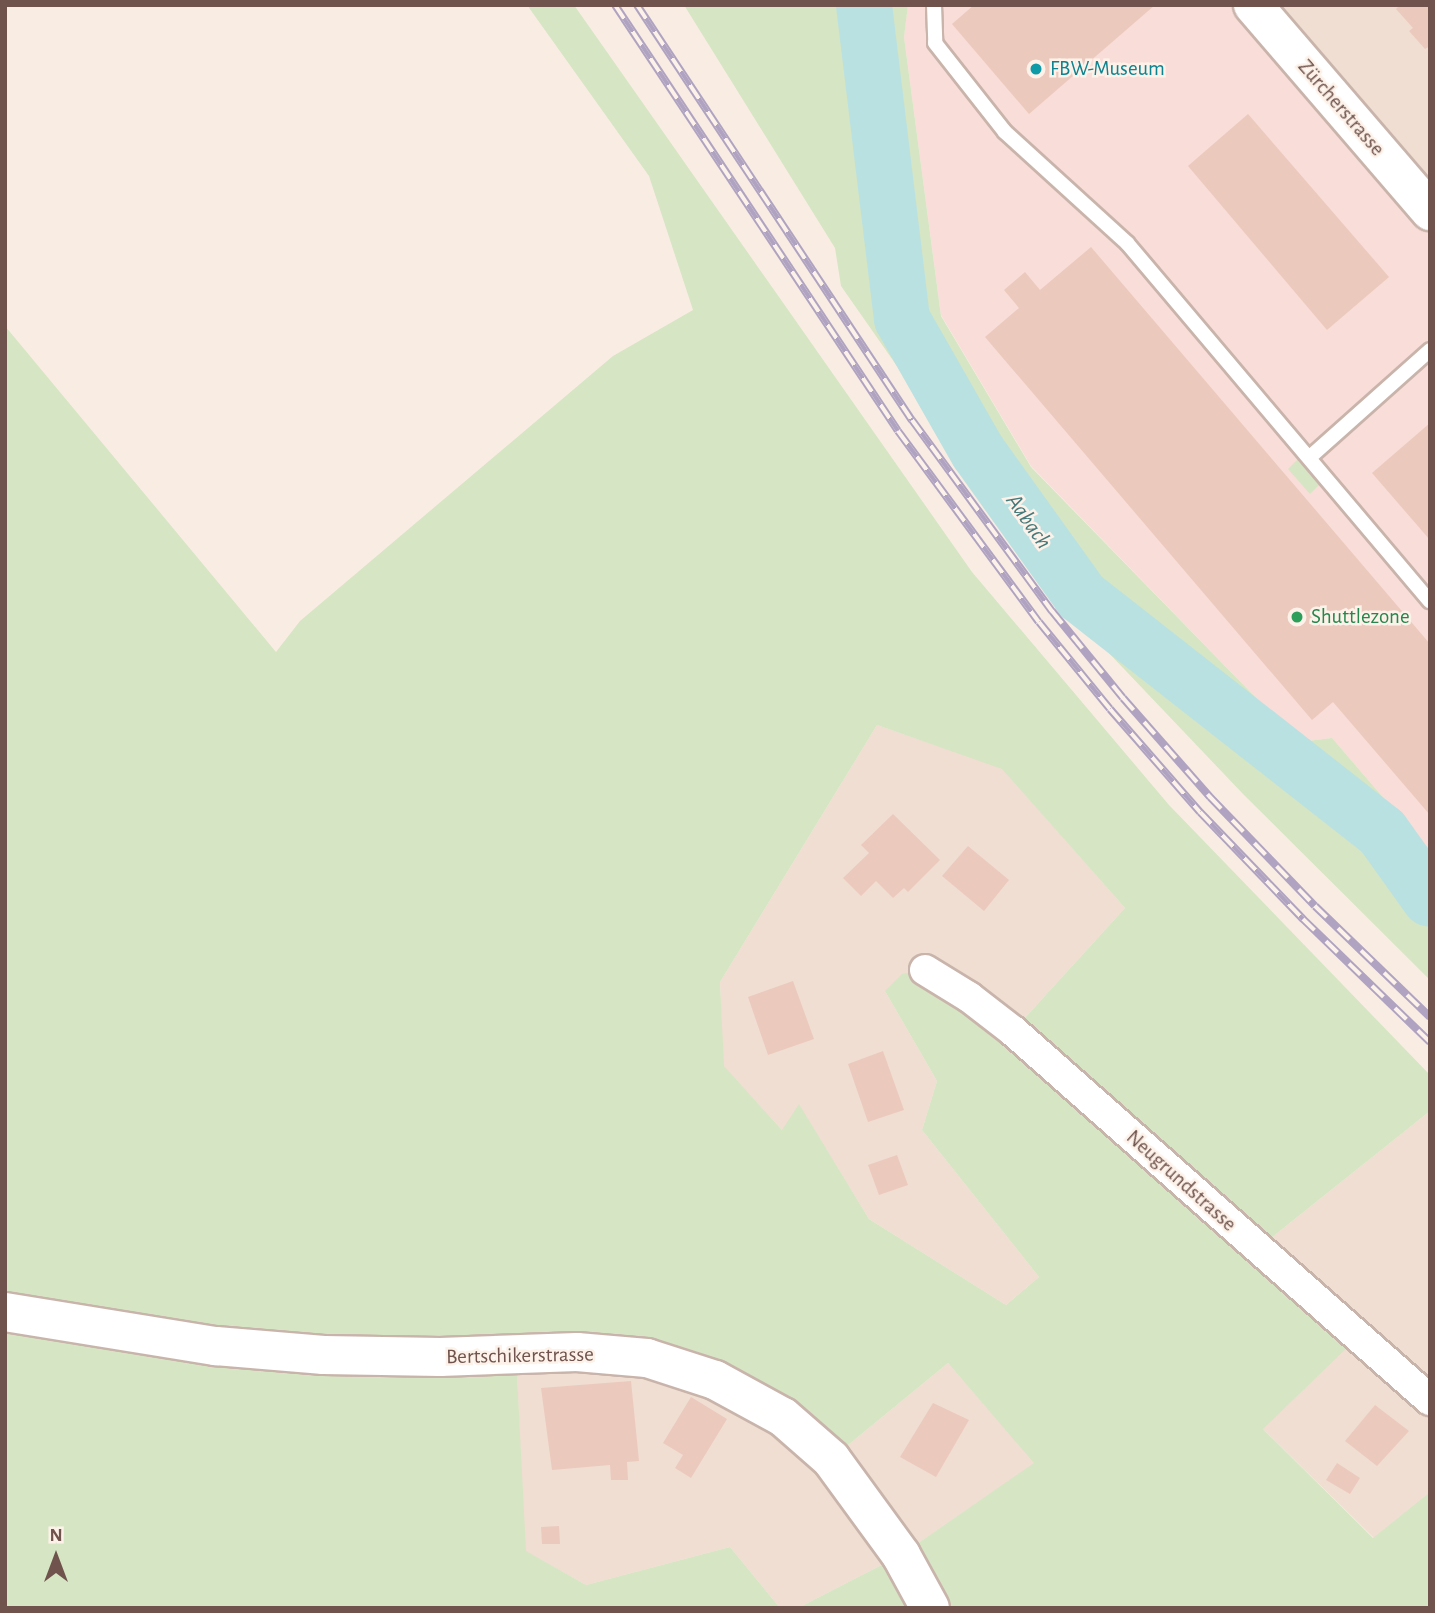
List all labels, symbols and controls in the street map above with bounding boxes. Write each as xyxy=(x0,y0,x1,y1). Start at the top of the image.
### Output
street label: Zürcherstrasse xyxy=(1292,55,1390,161)
place label: FBW-Museum xyxy=(1050,56,1165,82)
marker: FBW-Museum xyxy=(1028,61,1044,77)
water label: Aabach xyxy=(999,489,1057,555)
place label: Shuttlezone xyxy=(1311,604,1410,630)
marker: Shuttlezone xyxy=(1289,609,1305,625)
street label: Neugrundstrasse xyxy=(1121,1125,1241,1237)
street label: Bertschikerstrasse xyxy=(446,1342,594,1370)
north arrow xyxy=(21,1522,91,1592)
text: N xyxy=(49,1526,63,1545)

